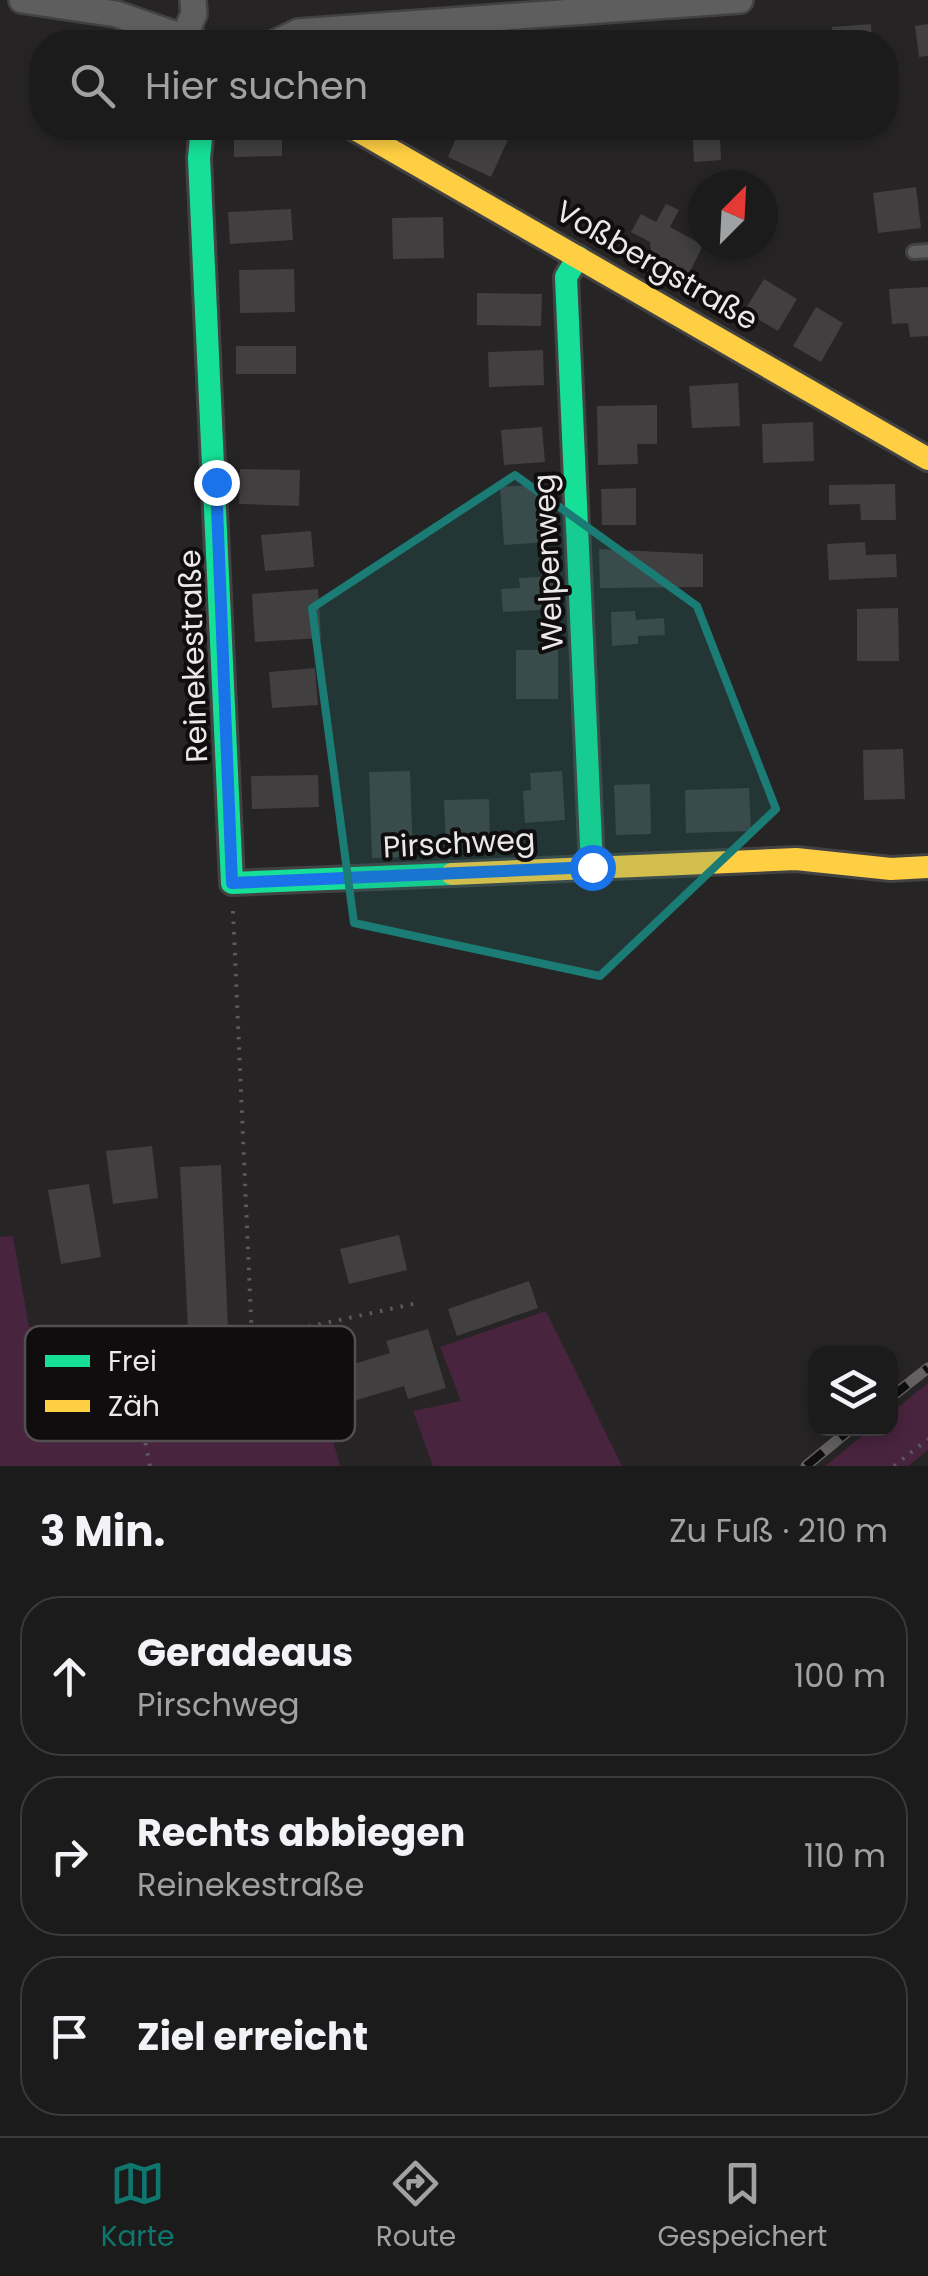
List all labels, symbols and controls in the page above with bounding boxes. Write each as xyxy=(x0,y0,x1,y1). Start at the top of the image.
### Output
search box xyxy=(30,30,898,140)
icon: search xyxy=(65,58,120,113)
text: Hier suchen xyxy=(145,59,368,112)
north arrow xyxy=(688,170,778,260)
street label: Voßbergstraße xyxy=(548,190,766,340)
route end xyxy=(194,460,240,506)
street label: Welpenweg xyxy=(522,473,574,651)
street label: Reinekestraße xyxy=(168,549,218,763)
street label: Pirschweg xyxy=(382,818,536,868)
route start xyxy=(570,845,616,891)
legend xyxy=(25,1326,355,1441)
text: Frei xyxy=(108,1342,157,1381)
map controls xyxy=(808,1346,898,1436)
button: layers xyxy=(808,1346,898,1436)
text: Zäh xyxy=(108,1387,160,1426)
text: 3 Min. xyxy=(40,1502,165,1561)
text: Zu Fuß · 210 m xyxy=(669,1508,888,1553)
text: Geradeaus xyxy=(137,1626,353,1679)
icon: ahead xyxy=(42,1649,97,1704)
text: 100 m xyxy=(794,1653,886,1698)
text: Pirschweg xyxy=(137,1682,300,1727)
text: Rechts abbiegen xyxy=(137,1806,465,1859)
icon: right xyxy=(42,1829,97,1884)
text: 110 m xyxy=(804,1833,886,1878)
text: Reinekestraße xyxy=(137,1862,364,1907)
icon: arrive xyxy=(42,2009,97,2064)
text: Ziel erreicht xyxy=(137,2010,368,2063)
tab: Karte xyxy=(101,2156,174,2258)
tab: Route xyxy=(376,2156,456,2258)
tab: Gespeichert xyxy=(657,2156,827,2258)

